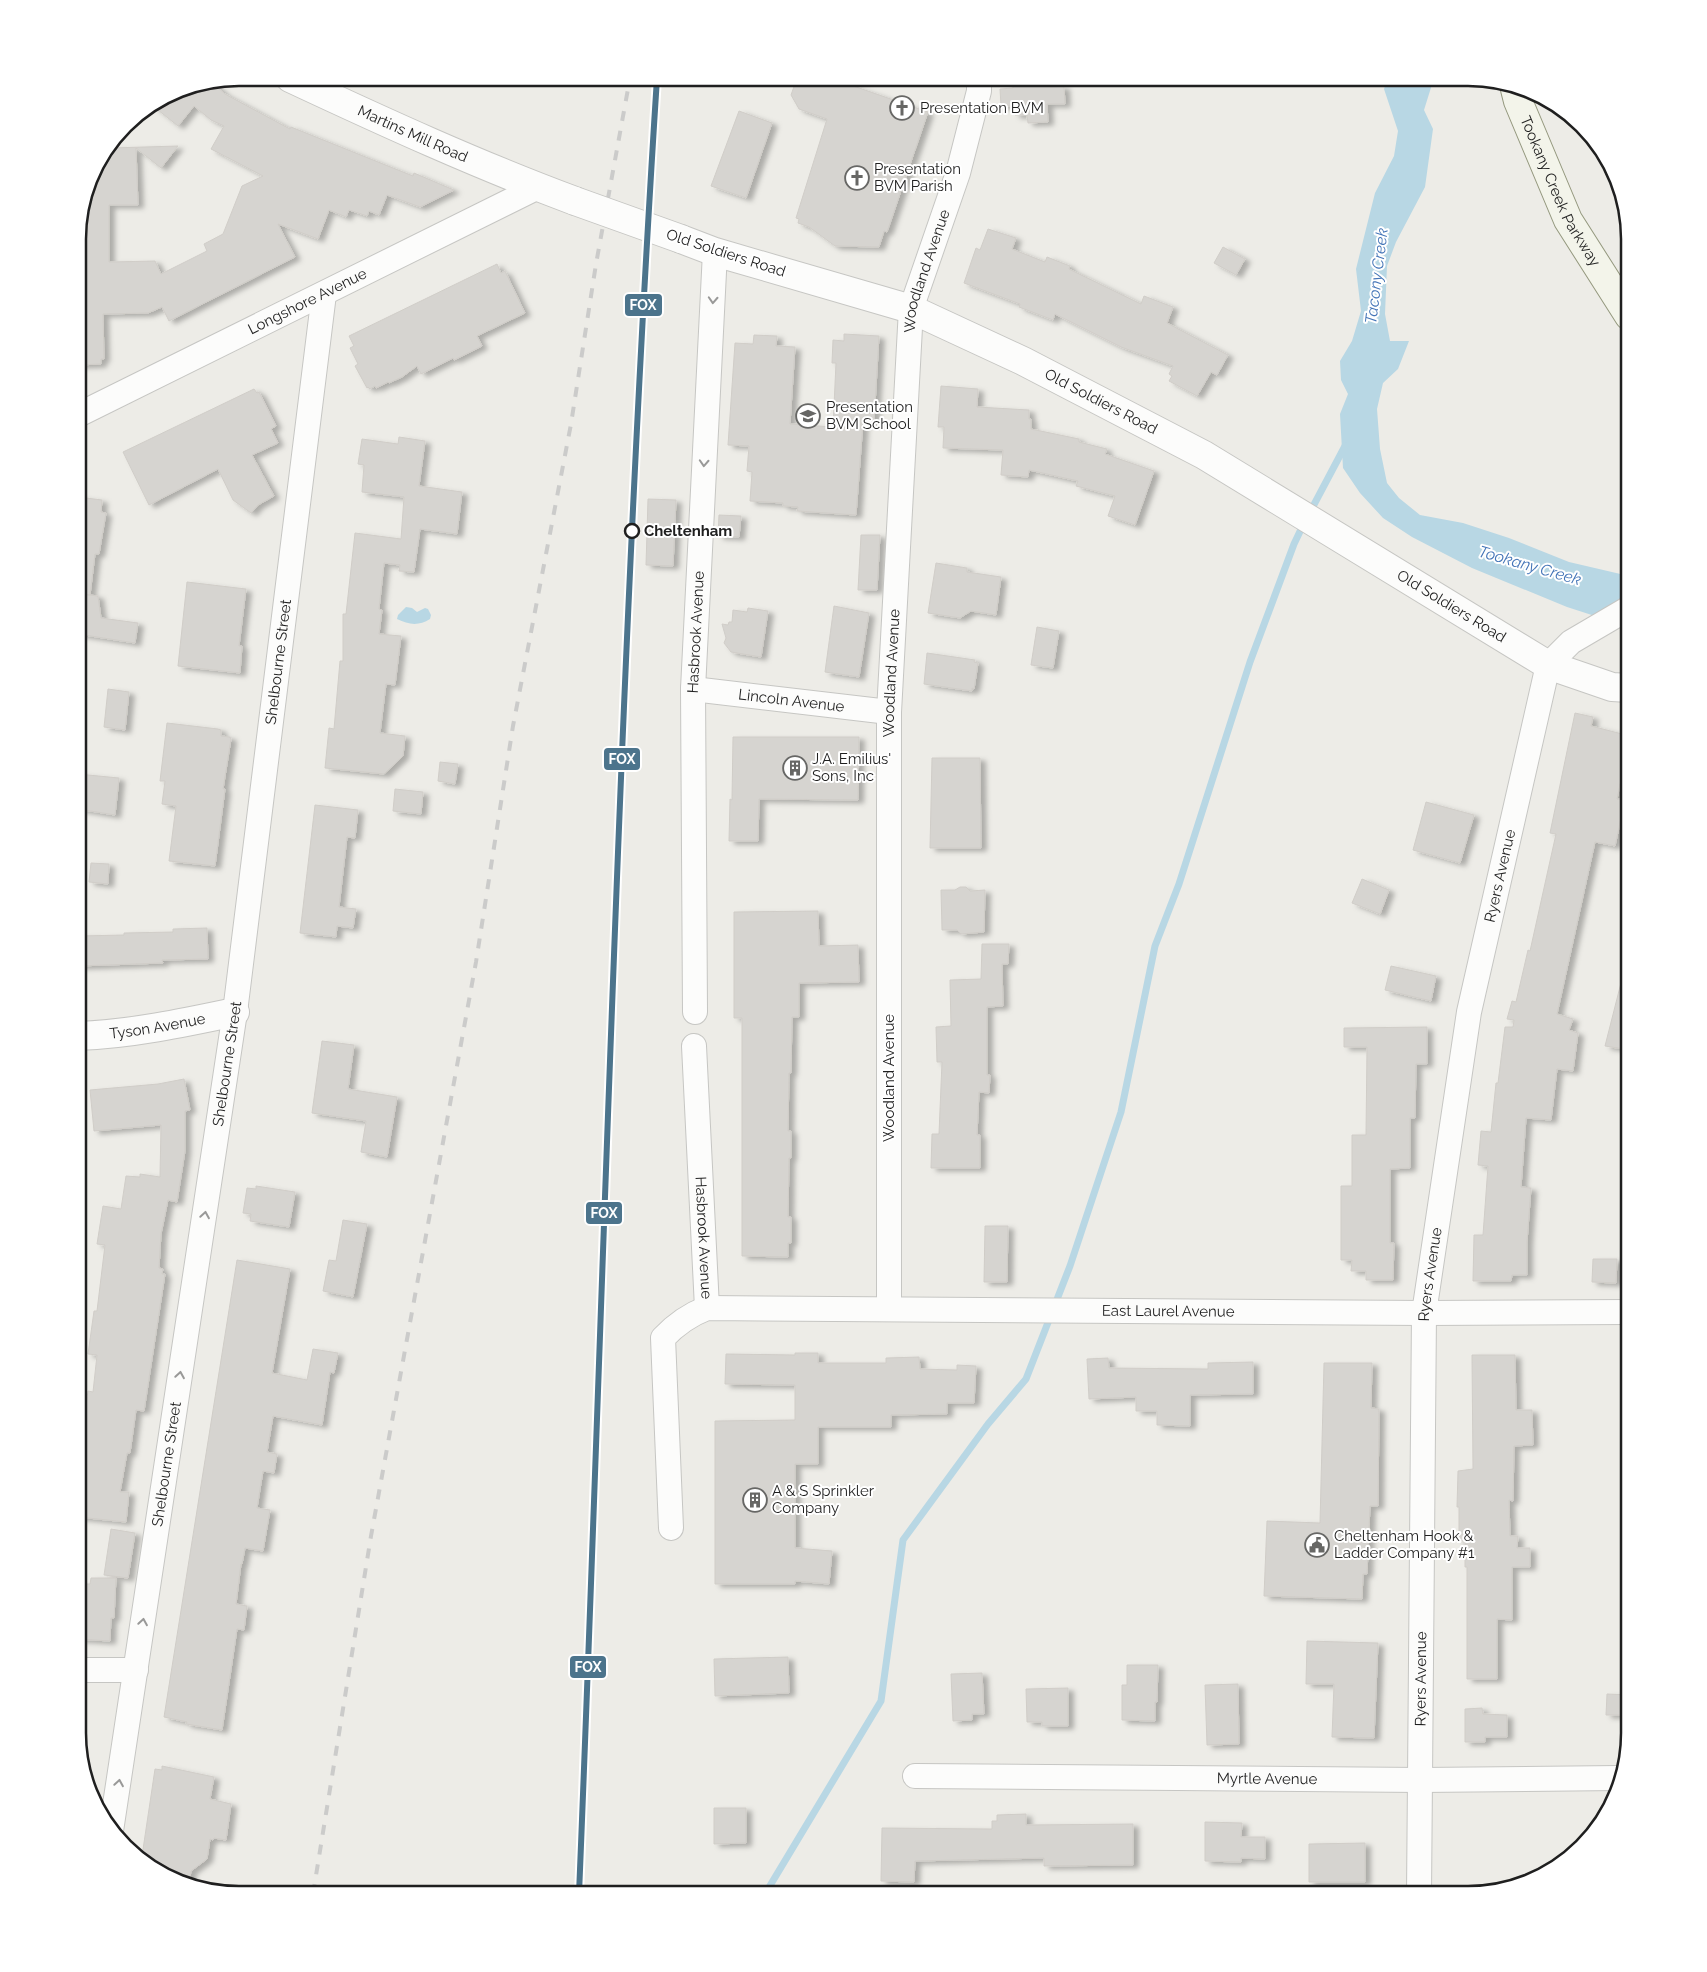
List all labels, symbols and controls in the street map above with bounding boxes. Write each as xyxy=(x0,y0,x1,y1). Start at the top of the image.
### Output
church icon: Presentation BVM xyxy=(889,95,915,121)
place label: Presentation BVM xyxy=(920,99,1044,117)
street label: Martins Mill Road xyxy=(355,102,471,166)
street label: Tookany Creek Parkway xyxy=(1516,113,1604,270)
place label: Presentation BVM Parish xyxy=(874,160,961,195)
church icon: Presentation BVM Parish xyxy=(844,165,870,191)
street label: Woodland Avenue xyxy=(901,207,954,333)
street label: Old Soldiers Road xyxy=(664,225,788,281)
water label: Tacony Creek xyxy=(1361,227,1392,325)
street label: Longshore Avenue xyxy=(245,264,370,338)
line badge: FOX xyxy=(624,293,663,317)
one-way arrow xyxy=(707,296,718,304)
text: FOX xyxy=(629,297,657,313)
street label: Old Soldiers Road xyxy=(1042,365,1160,438)
place label: Presentation BVM School xyxy=(826,398,913,433)
school or university icon: Presentation BVM School xyxy=(795,403,821,429)
one-way arrow xyxy=(699,459,710,467)
place label: Cheltenham xyxy=(644,522,732,540)
marker: Cheltenham xyxy=(624,523,640,539)
water label: Tookany Creek xyxy=(1476,542,1584,589)
street label: Old Soldiers Road xyxy=(1394,566,1509,646)
street label: Hasbrook Avenue xyxy=(684,570,708,694)
street label: Shelbourne Street xyxy=(262,598,295,726)
street label: Woodland Avenue xyxy=(880,608,904,737)
street label: Lincoln Avenue xyxy=(737,685,846,716)
line badge: FOX xyxy=(603,747,641,771)
place label: J.A. Emilius' Sons, Inc xyxy=(812,750,891,785)
text: FOX xyxy=(608,751,636,767)
building icon: J.A. Emilius' Sons, Inc xyxy=(782,755,808,781)
street label: Ryers Avenue xyxy=(1481,827,1519,924)
street label: Shelbourne Street xyxy=(209,1000,245,1127)
street label: Tyson Avenue xyxy=(109,1009,207,1043)
street label: Woodland Avenue xyxy=(880,1014,898,1142)
street label: Hasbrook Avenue xyxy=(691,1176,716,1300)
line badge: FOX xyxy=(585,1201,623,1225)
text: FOX xyxy=(590,1205,618,1221)
one-way arrow xyxy=(199,1210,209,1219)
street label: Ryers Avenue xyxy=(1415,1226,1446,1322)
street label: East Laurel Avenue xyxy=(1102,1302,1235,1321)
one-way arrow xyxy=(175,1371,185,1380)
street label: Shelbourne Street xyxy=(148,1400,185,1528)
place label: A & S Sprinkler Company xyxy=(772,1482,875,1517)
building icon: A & S Sprinkler Company xyxy=(742,1487,768,1513)
place label: Cheltenham Hook & Ladder Company #1 xyxy=(1334,1527,1475,1562)
public building icon: Cheltenham Hook & Ladder Company #1 xyxy=(1304,1532,1330,1558)
one-way arrow xyxy=(137,1618,148,1626)
street label: Ryers Avenue xyxy=(1411,1631,1430,1727)
line badge: FOX xyxy=(569,1655,607,1679)
text: FOX xyxy=(574,1659,602,1675)
street label: Myrtle Avenue xyxy=(1217,1769,1318,1788)
one-way arrow xyxy=(113,1779,123,1787)

